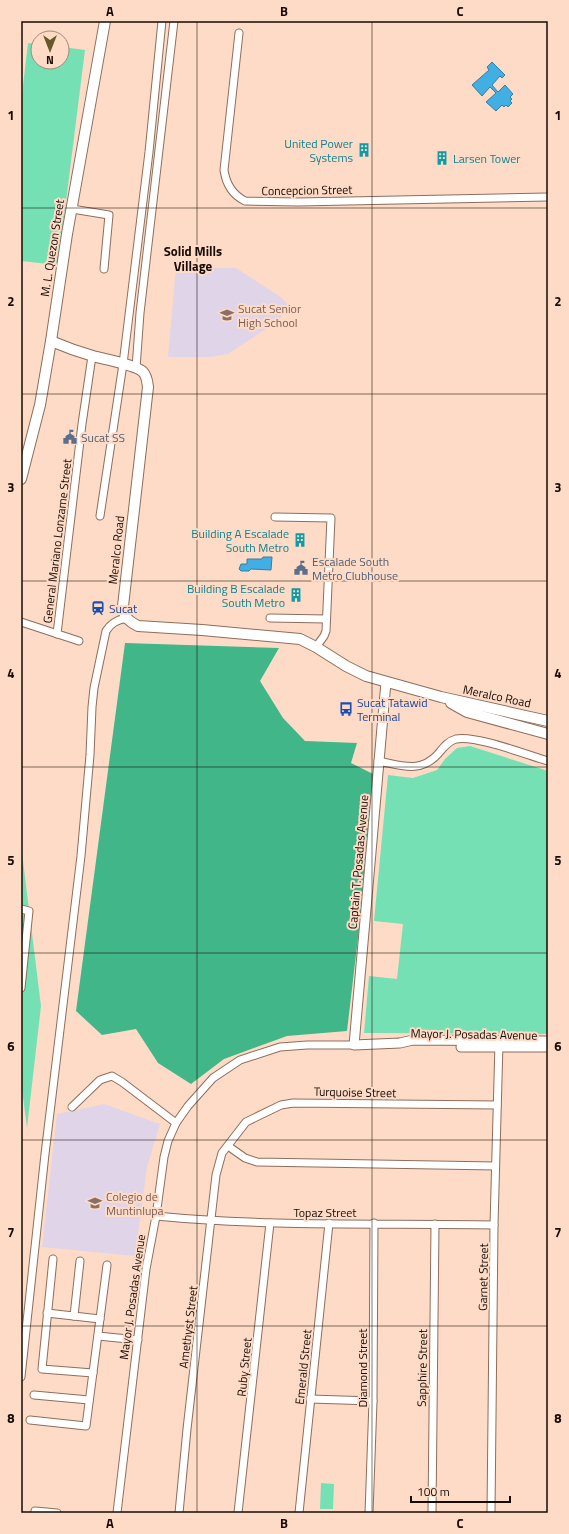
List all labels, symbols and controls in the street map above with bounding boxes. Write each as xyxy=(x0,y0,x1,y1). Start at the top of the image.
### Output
text: A xyxy=(106,1,114,21)
text: B xyxy=(280,1,288,21)
text: C xyxy=(456,1,464,21)
north arrow xyxy=(30,30,70,70)
text: N xyxy=(46,52,54,68)
text: 1 xyxy=(7,105,15,125)
text: 1 xyxy=(554,105,562,125)
place label: United Power Systems xyxy=(284,134,353,167)
building icon: United Power Systems xyxy=(356,142,372,158)
place label: Larsen Tower xyxy=(453,149,520,168)
building icon: Larsen Tower xyxy=(434,150,450,166)
street label: Concepcion Street xyxy=(261,180,353,200)
street label: M. L. Quezon Street xyxy=(35,197,69,298)
district label: Solid Mills Village xyxy=(164,241,222,276)
text: 2 xyxy=(7,291,15,311)
text: 2 xyxy=(554,291,562,311)
place label: Sucat Senior High School xyxy=(238,299,301,332)
school or university icon: Sucat Senior High School xyxy=(219,307,235,323)
place label: Sucat SS xyxy=(81,428,125,447)
public building icon: Sucat SS xyxy=(62,429,78,445)
street label: General Mariano Lonzame Street xyxy=(37,457,77,624)
text: 3 xyxy=(7,477,15,497)
text: 3 xyxy=(554,477,562,497)
street label: Meralco Road xyxy=(103,515,129,585)
place label: Building A Escalade South Metro xyxy=(191,524,289,557)
building icon: Building A Escalade South Metro xyxy=(292,532,308,548)
place label: Escalade South Metro Clubhouse xyxy=(312,552,398,585)
public building icon: Escalade South Metro Clubhouse xyxy=(293,560,309,576)
place label: Building B Escalade South Metro xyxy=(187,579,285,612)
building icon: Building B Escalade South Metro xyxy=(288,587,304,603)
place label: Sucat xyxy=(109,599,138,618)
station icon: Sucat xyxy=(90,600,106,616)
text: 4 xyxy=(7,663,15,683)
text: 4 xyxy=(554,663,562,683)
street label: Meralco Road xyxy=(461,680,533,712)
place label: Sucat Tatawid Terminal xyxy=(357,693,428,726)
bus stop icon: Sucat Tatawid Terminal xyxy=(338,701,354,717)
street label: Captain T. Posadas Avenue xyxy=(343,794,373,930)
text: 5 xyxy=(7,850,15,870)
text: 5 xyxy=(554,850,562,870)
street label: Mayor J. Posadas Avenue xyxy=(411,1023,537,1045)
text: 6 xyxy=(7,1036,15,1056)
text: 6 xyxy=(554,1036,562,1056)
street label: Turquoise Street xyxy=(314,1082,397,1102)
place label: Colegio de Muntinlupa xyxy=(106,1187,164,1220)
school or university icon: Colegio de Muntinlupa xyxy=(87,1195,103,1211)
street label: Topaz Street xyxy=(294,1203,357,1222)
text: 7 xyxy=(7,1222,15,1242)
text: 7 xyxy=(554,1222,562,1242)
street label: Mayor J. Posadas Avenue xyxy=(114,1233,150,1361)
street label: Garnet Street xyxy=(473,1242,493,1311)
street label: Amethyst Street xyxy=(174,1284,203,1369)
street label: Emerald Street xyxy=(290,1328,316,1406)
street label: Diamond Street xyxy=(353,1328,372,1408)
street label: Sapphire Street xyxy=(412,1328,432,1407)
street label: Ruby Street xyxy=(231,1336,257,1397)
text: 8 xyxy=(7,1408,15,1428)
text: 8 xyxy=(554,1408,562,1428)
scale bar xyxy=(411,1478,510,1504)
text: 100 m xyxy=(417,1482,450,1501)
text: A xyxy=(106,1513,114,1533)
text: B xyxy=(280,1513,288,1533)
text: C xyxy=(456,1513,464,1533)

